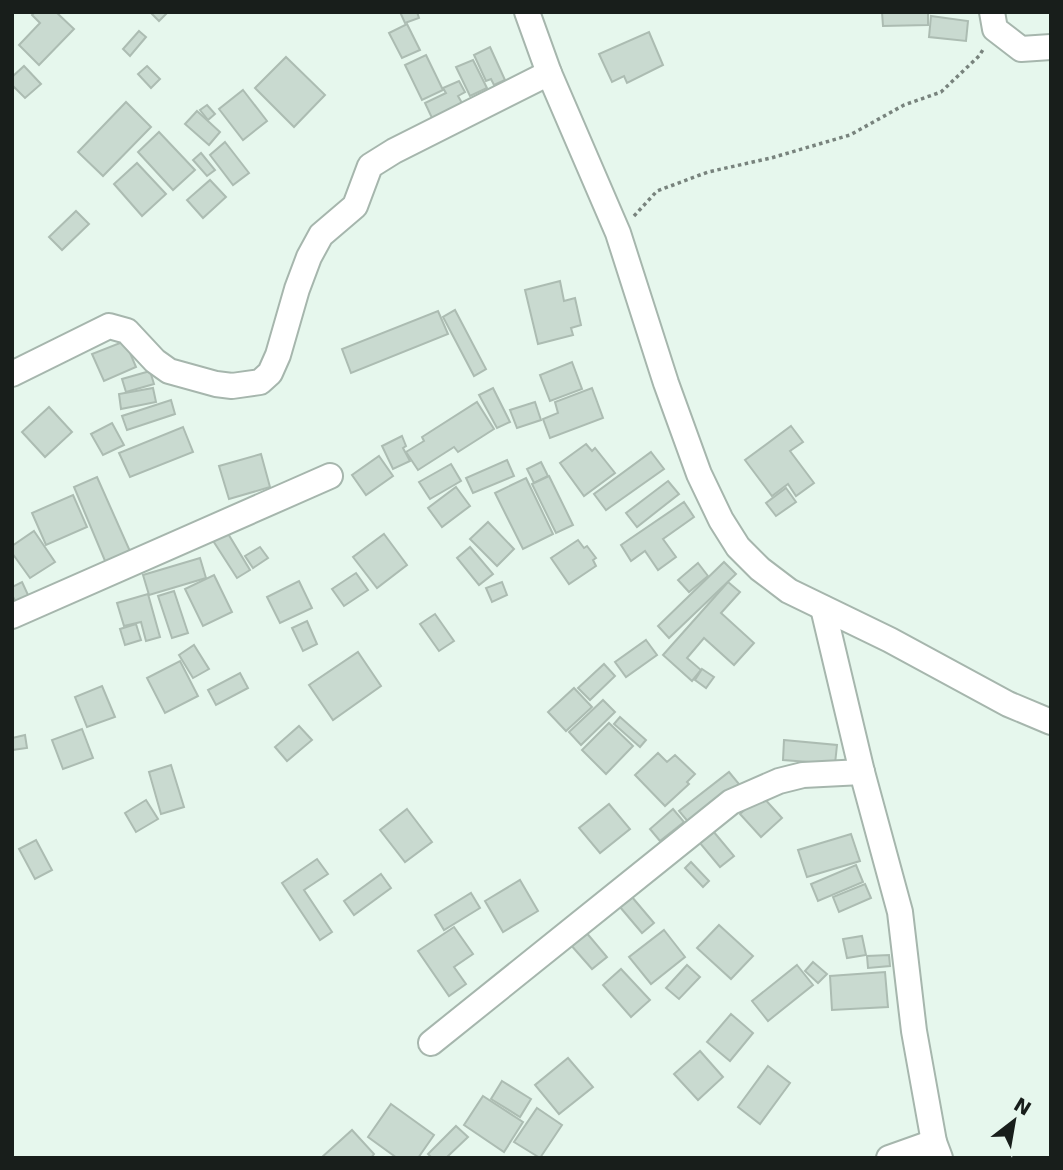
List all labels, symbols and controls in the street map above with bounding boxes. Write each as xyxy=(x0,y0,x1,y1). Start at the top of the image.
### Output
north arrow xyxy=(979,1086,1049,1156)
text: N xyxy=(1010,1093,1035,1120)

